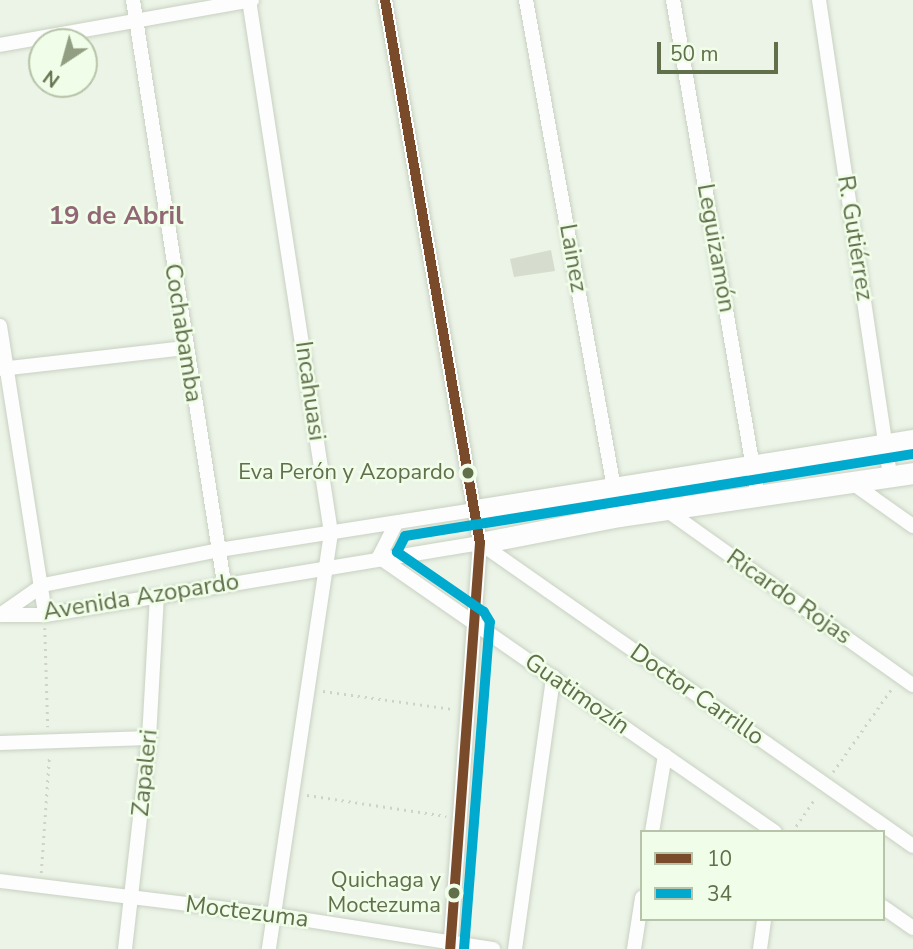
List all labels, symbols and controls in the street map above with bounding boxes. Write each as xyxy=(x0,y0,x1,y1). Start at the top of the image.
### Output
north arrow xyxy=(28,28,98,98)
scale bar xyxy=(661,28,782,72)
text: 50 m xyxy=(670,40,719,68)
text: N xyxy=(38,64,65,93)
street label: R. Gutiérrez xyxy=(831,173,879,303)
street label: Leguizamón xyxy=(691,181,741,315)
district label: 19 de Abril xyxy=(49,200,183,232)
street label: Lainez xyxy=(553,222,593,294)
street label: Cochabamba xyxy=(158,262,208,404)
street label: Incahuasi xyxy=(289,339,331,443)
place label: Eva Perón y Azopardo xyxy=(238,460,455,486)
marker: Eva Perón y Azopardo xyxy=(461,466,475,480)
street label: Ricardo Rojas xyxy=(721,543,857,651)
street label: Avenida Azopardo xyxy=(41,567,241,627)
street label: Doctor Carrillo xyxy=(624,638,770,752)
street label: Guatimozín xyxy=(519,647,635,741)
street label: Zapaleri xyxy=(126,728,164,818)
legend xyxy=(640,830,885,921)
text: 10 xyxy=(707,845,732,873)
place label: Quichaga y Moctezuma xyxy=(327,867,441,918)
text: 34 xyxy=(707,880,732,908)
marker: Quichaga y Moctezuma xyxy=(447,886,461,900)
street label: Moctezuma xyxy=(184,890,310,934)

